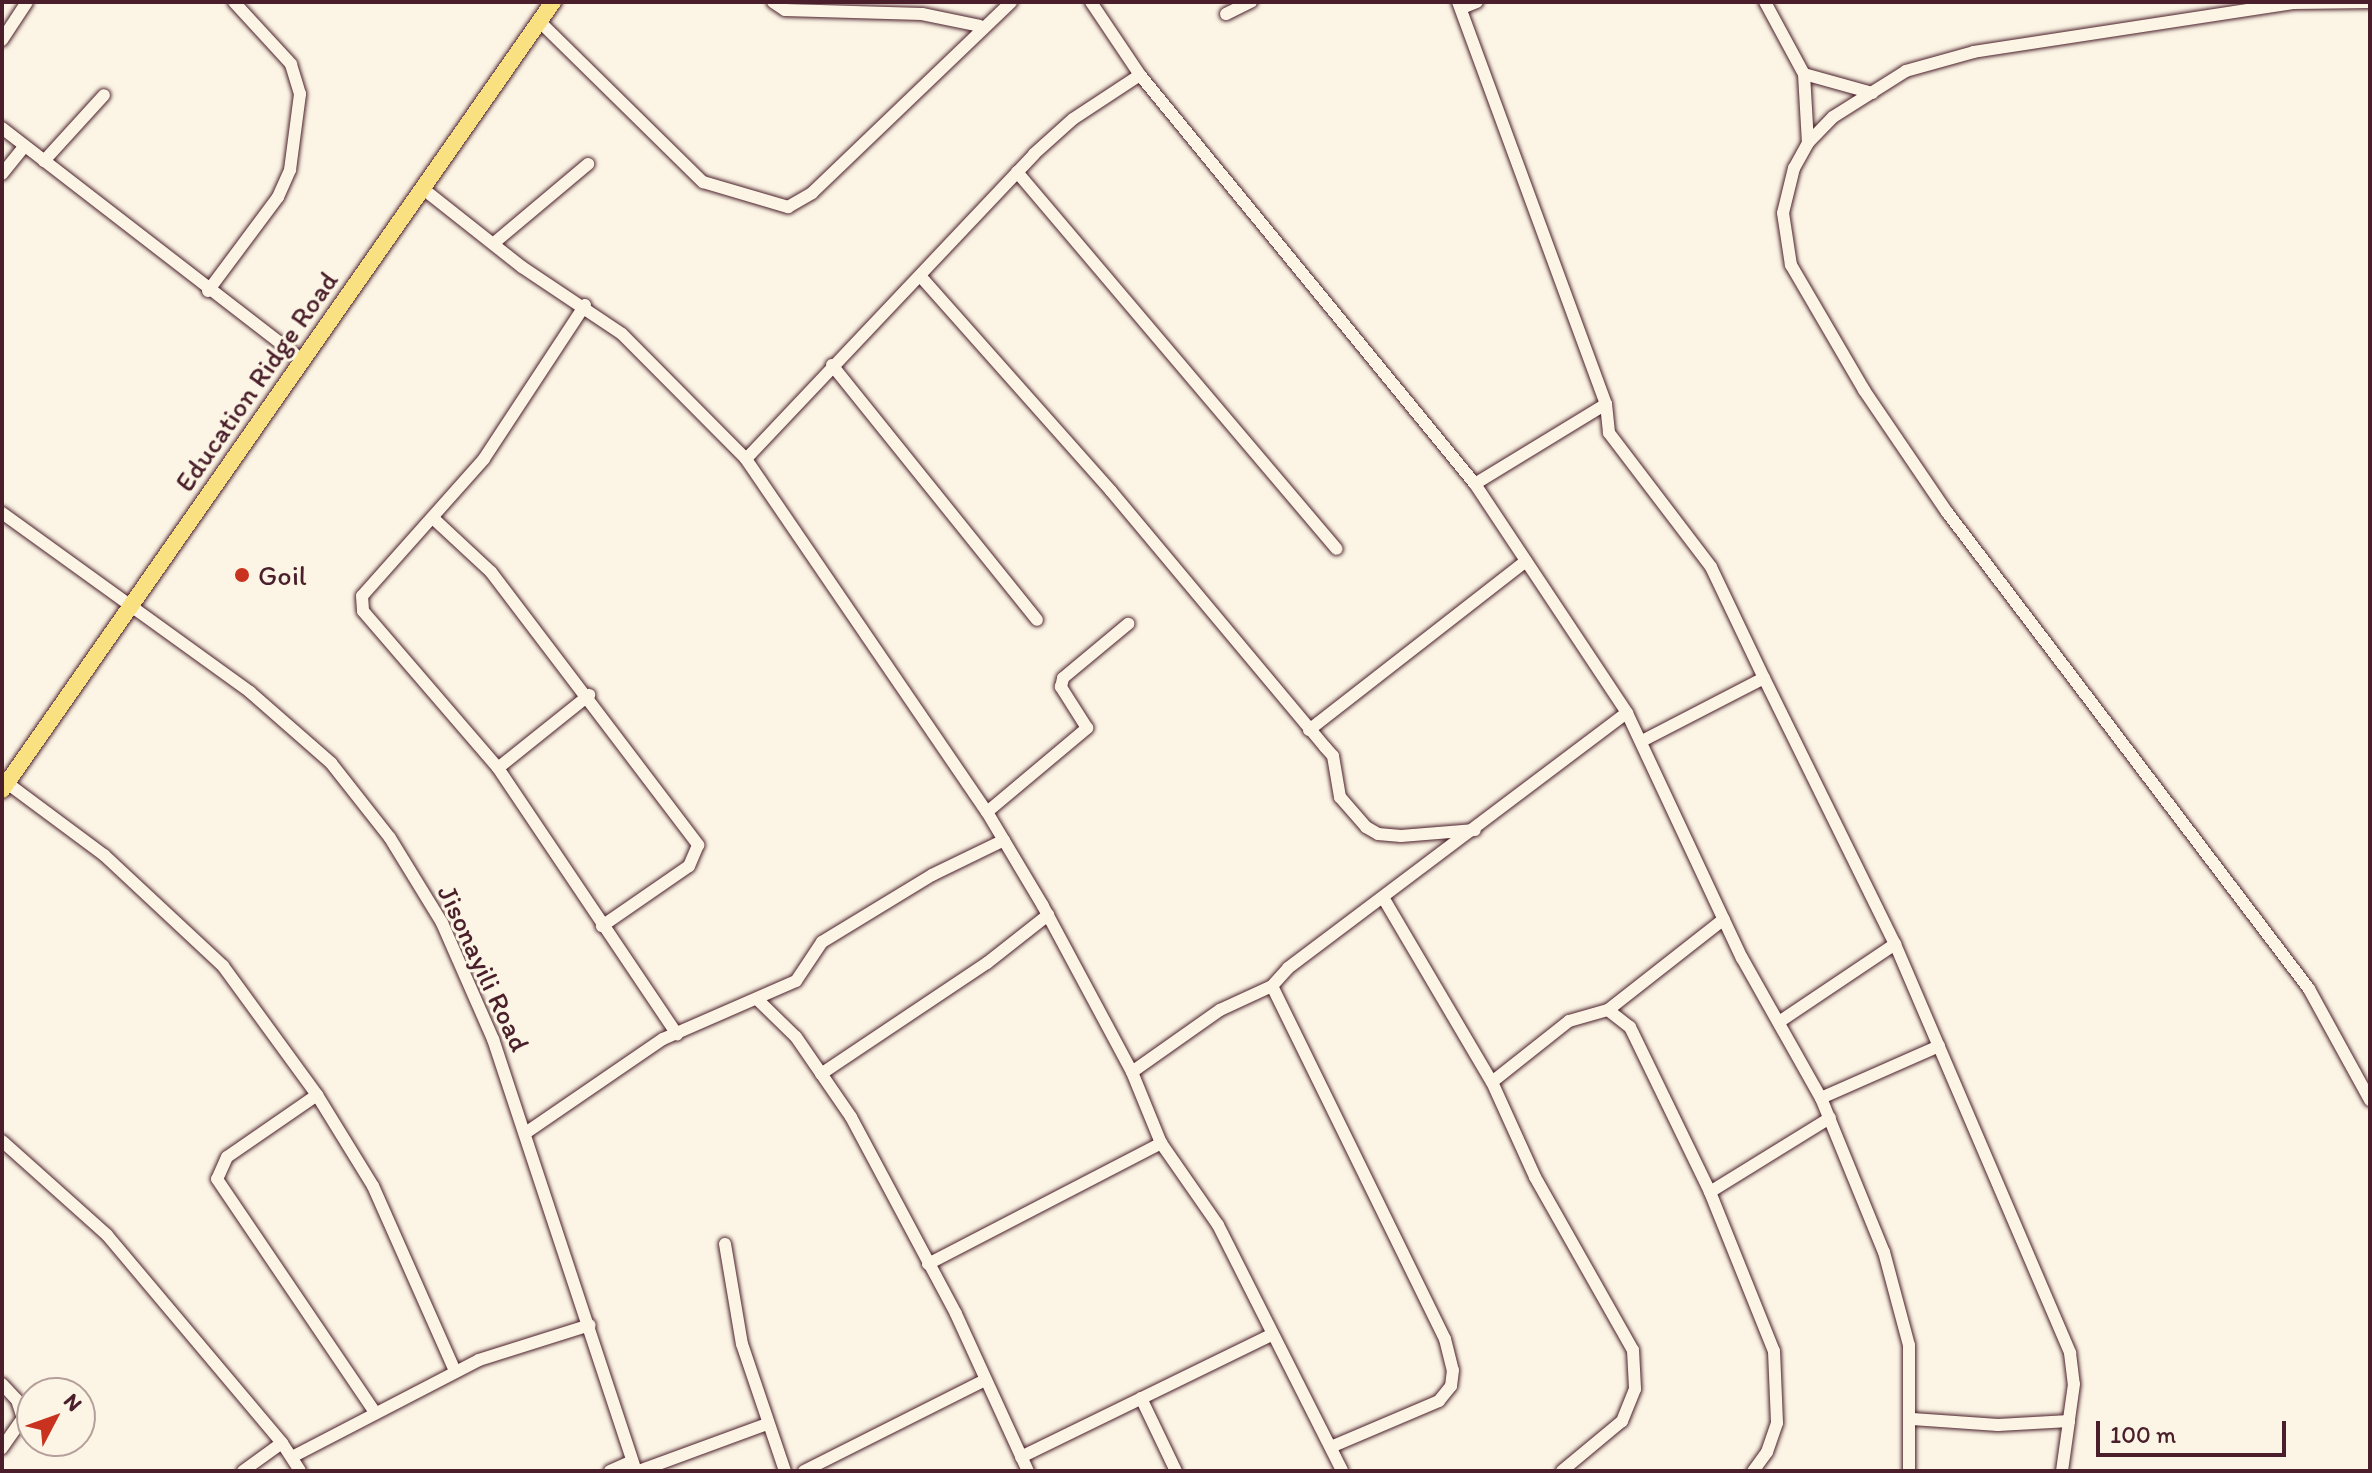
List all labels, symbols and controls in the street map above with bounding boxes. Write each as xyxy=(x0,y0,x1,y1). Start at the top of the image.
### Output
street label: Education Ridge Road xyxy=(167,265,345,497)
place label: Goil xyxy=(258,558,307,592)
marker: Goil xyxy=(233,566,251,584)
street label: Jisonayili Road xyxy=(431,880,537,1056)
north arrow xyxy=(16,1377,96,1457)
text: N xyxy=(58,1388,88,1417)
scale bar xyxy=(2100,1405,2290,1455)
text: 100 m xyxy=(2110,1420,2176,1449)

